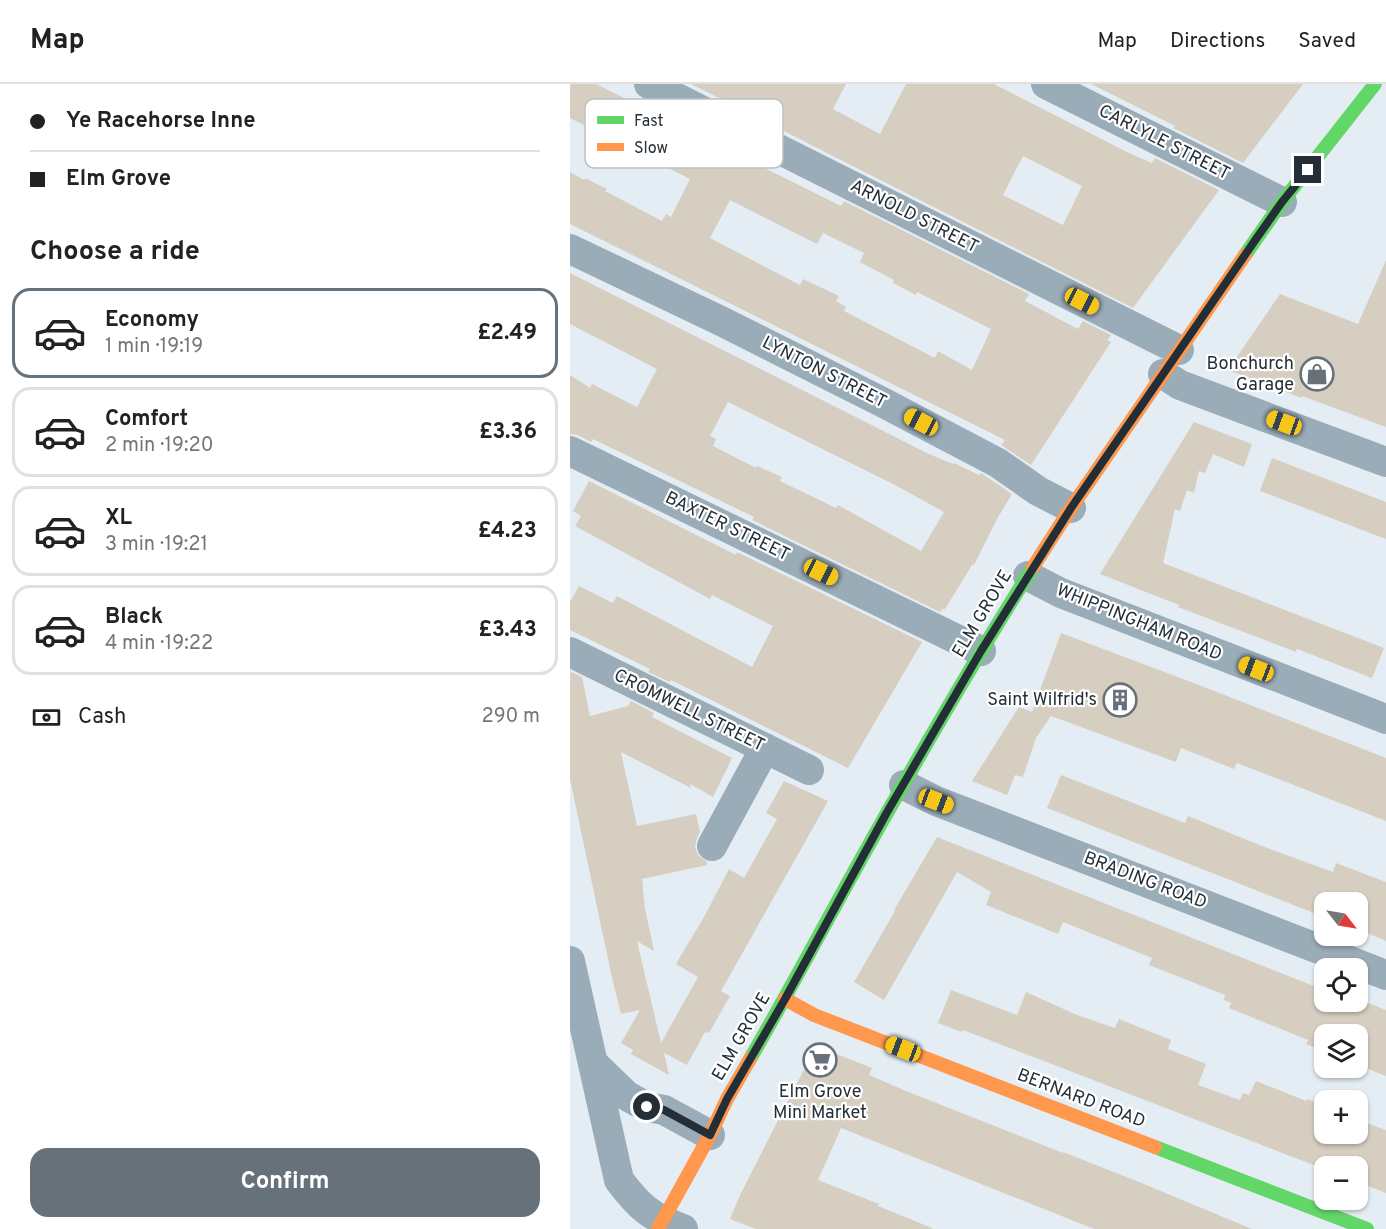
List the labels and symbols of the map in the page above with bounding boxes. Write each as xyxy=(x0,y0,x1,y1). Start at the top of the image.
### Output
legend xyxy=(585,99,783,168)
street label: CARLYLE STREET xyxy=(1094,100,1234,186)
text: Fast xyxy=(634,112,664,132)
text: Slow xyxy=(634,139,668,159)
route end xyxy=(1294,156,1321,183)
street label: ARNOLD STREET xyxy=(846,175,982,259)
car xyxy=(1062,285,1102,317)
street label: LYNTON STREET xyxy=(758,332,890,414)
place label: Bonchurch Garage xyxy=(1207,353,1294,397)
shop icon: Bonchurch Garage xyxy=(1299,356,1335,392)
car xyxy=(901,406,941,438)
car xyxy=(1264,408,1304,438)
street label: BAXTER STREET xyxy=(661,487,793,567)
car xyxy=(801,556,841,588)
street label: ELM GROVE xyxy=(948,566,1018,662)
street label: WHIPPINGHAM ROAD xyxy=(1053,579,1225,667)
car xyxy=(1236,654,1276,684)
street label: CROMWELL STREET xyxy=(610,664,768,758)
building icon: Saint Wilfrid's xyxy=(1102,682,1138,718)
place label: Saint Wilfrid's xyxy=(987,689,1097,712)
car xyxy=(916,786,956,816)
street label: BRADING ROAD xyxy=(1080,847,1210,915)
north arrow xyxy=(1314,892,1368,946)
street label: ELM GROVE xyxy=(707,989,777,1085)
car xyxy=(883,1034,923,1064)
supermarket icon: Elm Grove Mini Market xyxy=(802,1042,838,1078)
street label: BERNARD ROAD xyxy=(1014,1064,1148,1134)
place label: Elm Grove Mini Market xyxy=(773,1081,867,1125)
route start xyxy=(633,1093,660,1120)

